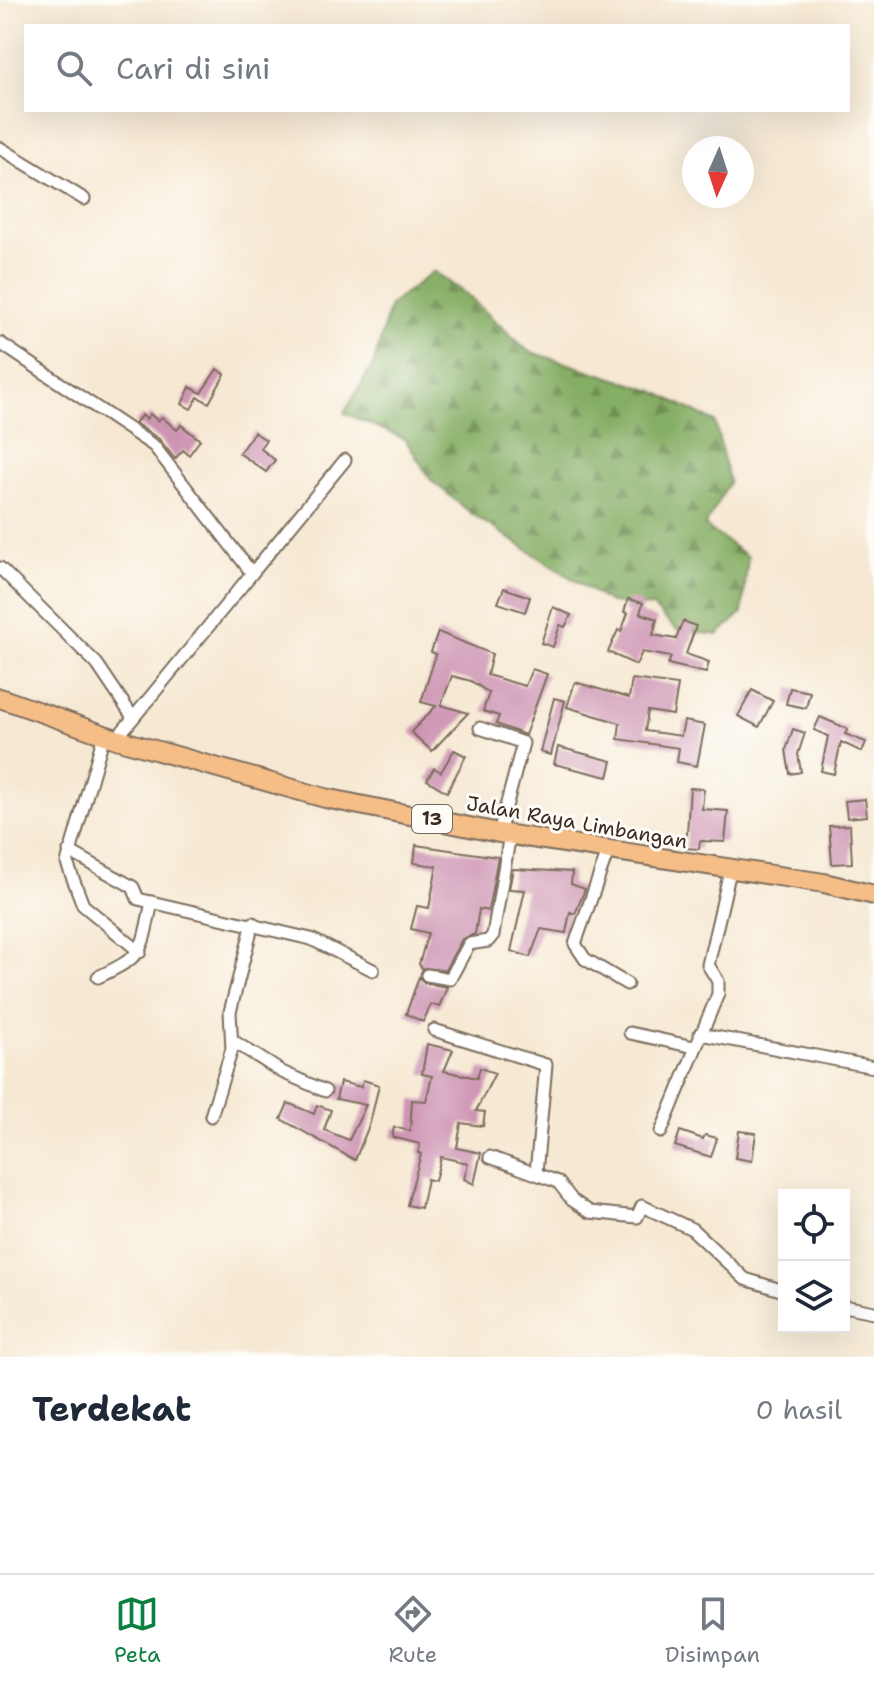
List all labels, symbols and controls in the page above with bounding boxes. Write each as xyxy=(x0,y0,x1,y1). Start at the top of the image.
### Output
search box xyxy=(24,24,850,112)
icon: search xyxy=(52,46,96,90)
text: Cari di sini xyxy=(116,48,271,89)
north arrow xyxy=(682,136,754,208)
street label: Jalan Raya Limbangan xyxy=(465,790,689,854)
road number: 13 xyxy=(412,805,452,833)
map controls xyxy=(778,1189,850,1333)
button: locate xyxy=(778,1189,850,1261)
button: layers xyxy=(778,1261,850,1333)
text: Terdekat xyxy=(32,1386,191,1432)
text: 0 hasil xyxy=(756,1392,842,1427)
tab: Peta xyxy=(114,1592,161,1669)
tab: Rute xyxy=(388,1592,437,1669)
tab: Disimpan xyxy=(665,1592,760,1669)

